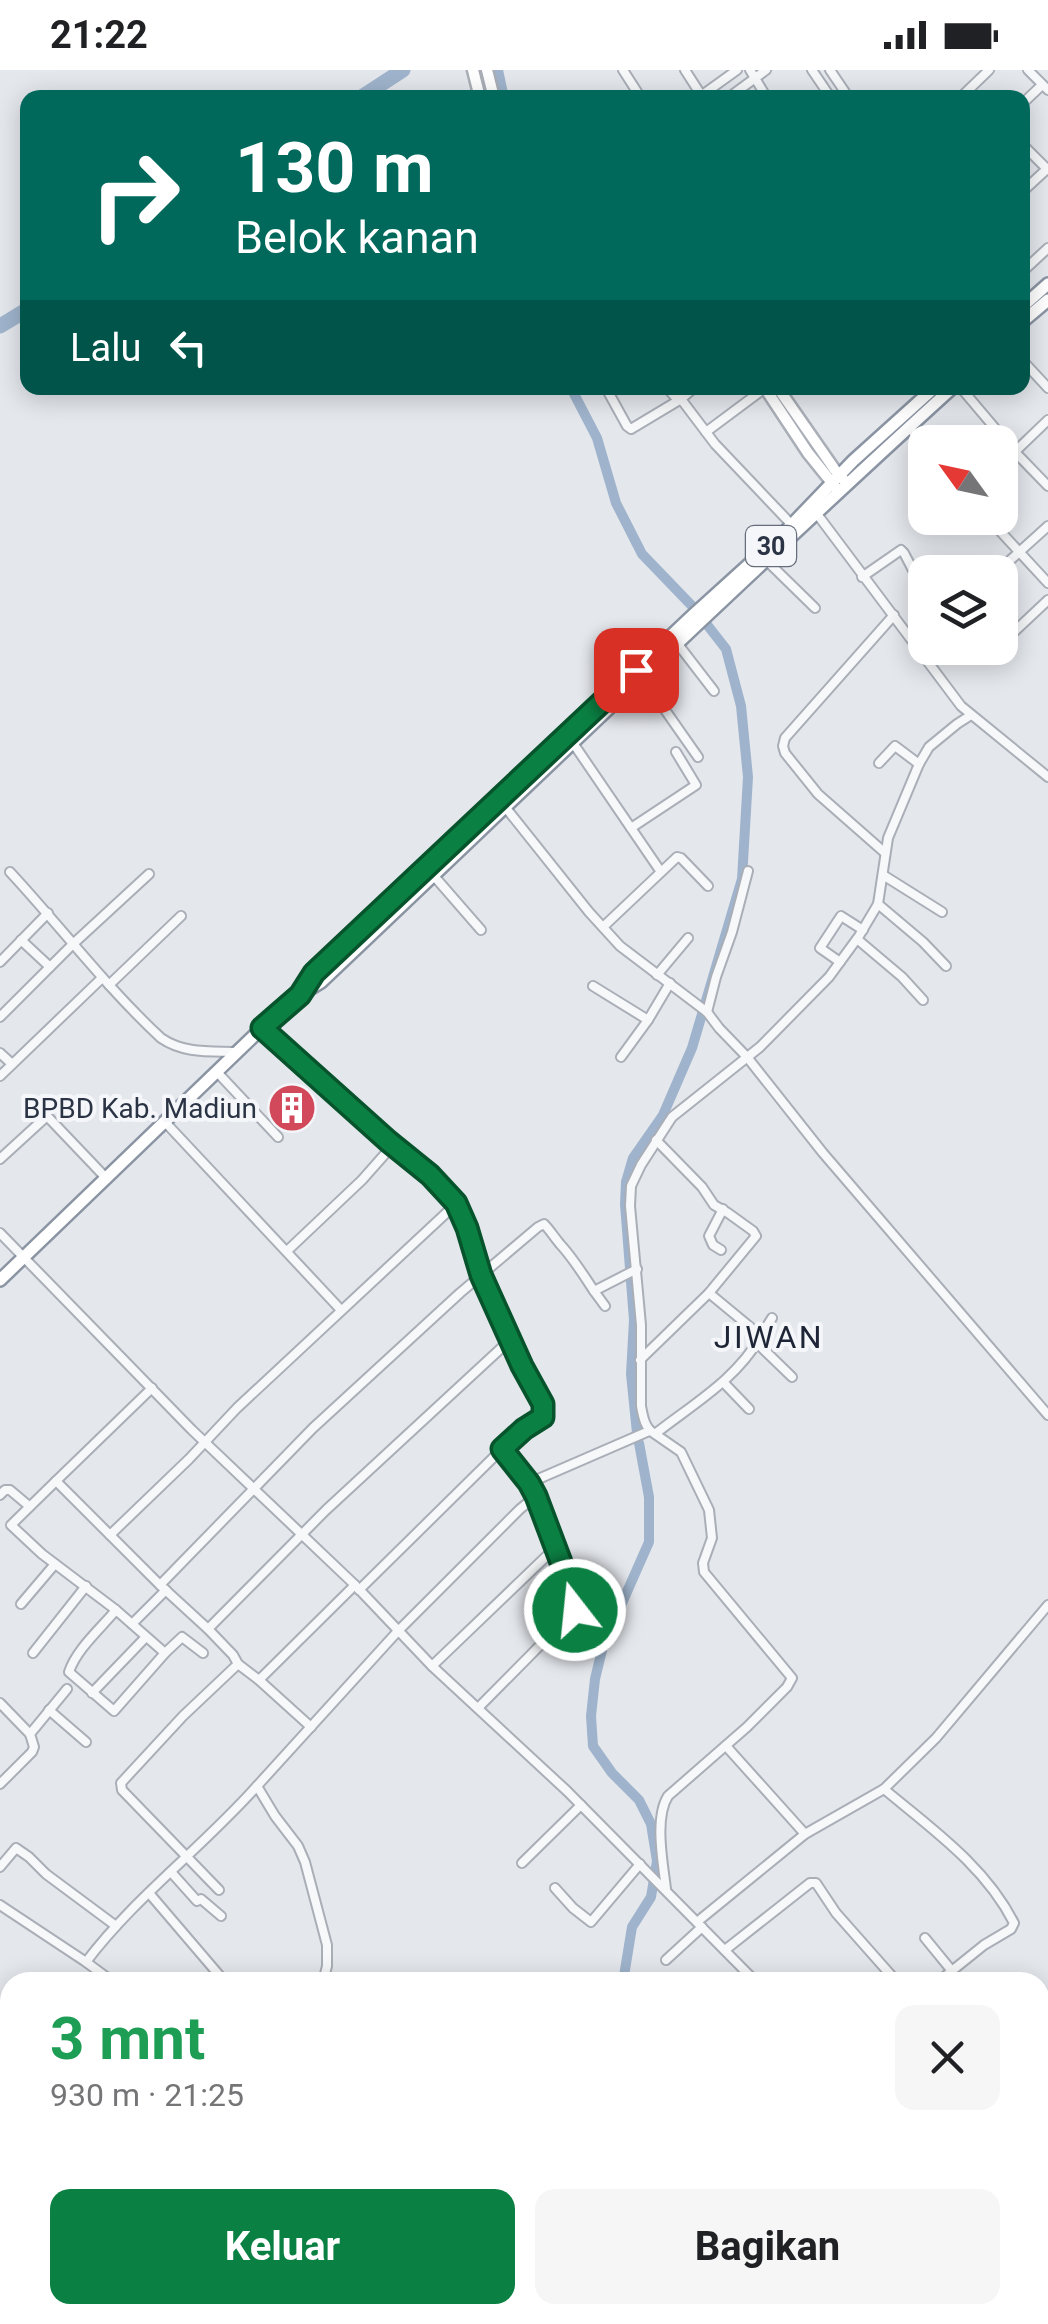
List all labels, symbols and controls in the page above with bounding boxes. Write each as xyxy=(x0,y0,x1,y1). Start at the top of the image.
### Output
text: 21:22 xyxy=(50,13,148,57)
text: 130 m xyxy=(235,127,434,209)
icon: right xyxy=(70,130,200,260)
text: Belok kanan xyxy=(235,211,479,264)
icon: left xyxy=(161,320,216,375)
text: Lalu xyxy=(70,326,141,370)
north arrow xyxy=(908,425,1018,535)
map controls xyxy=(908,425,1018,665)
road number: 30 xyxy=(746,526,796,566)
button: layers xyxy=(908,555,1018,665)
pin xyxy=(594,628,679,713)
icon: arrive xyxy=(609,643,664,698)
building icon: BPBD Kab. Madiun xyxy=(266,1082,318,1134)
place label: BPBD Kab. Madiun xyxy=(23,1092,257,1125)
district label: JIWAN xyxy=(714,1318,824,1356)
position arrow xyxy=(523,1558,627,1662)
text: 3 mnt xyxy=(50,2003,205,2074)
button: close xyxy=(895,2005,1000,2110)
text: 930 m · 21:25 xyxy=(50,2076,244,2114)
button: Keluar xyxy=(50,2189,515,2304)
button: Bagikan xyxy=(535,2189,1000,2304)

